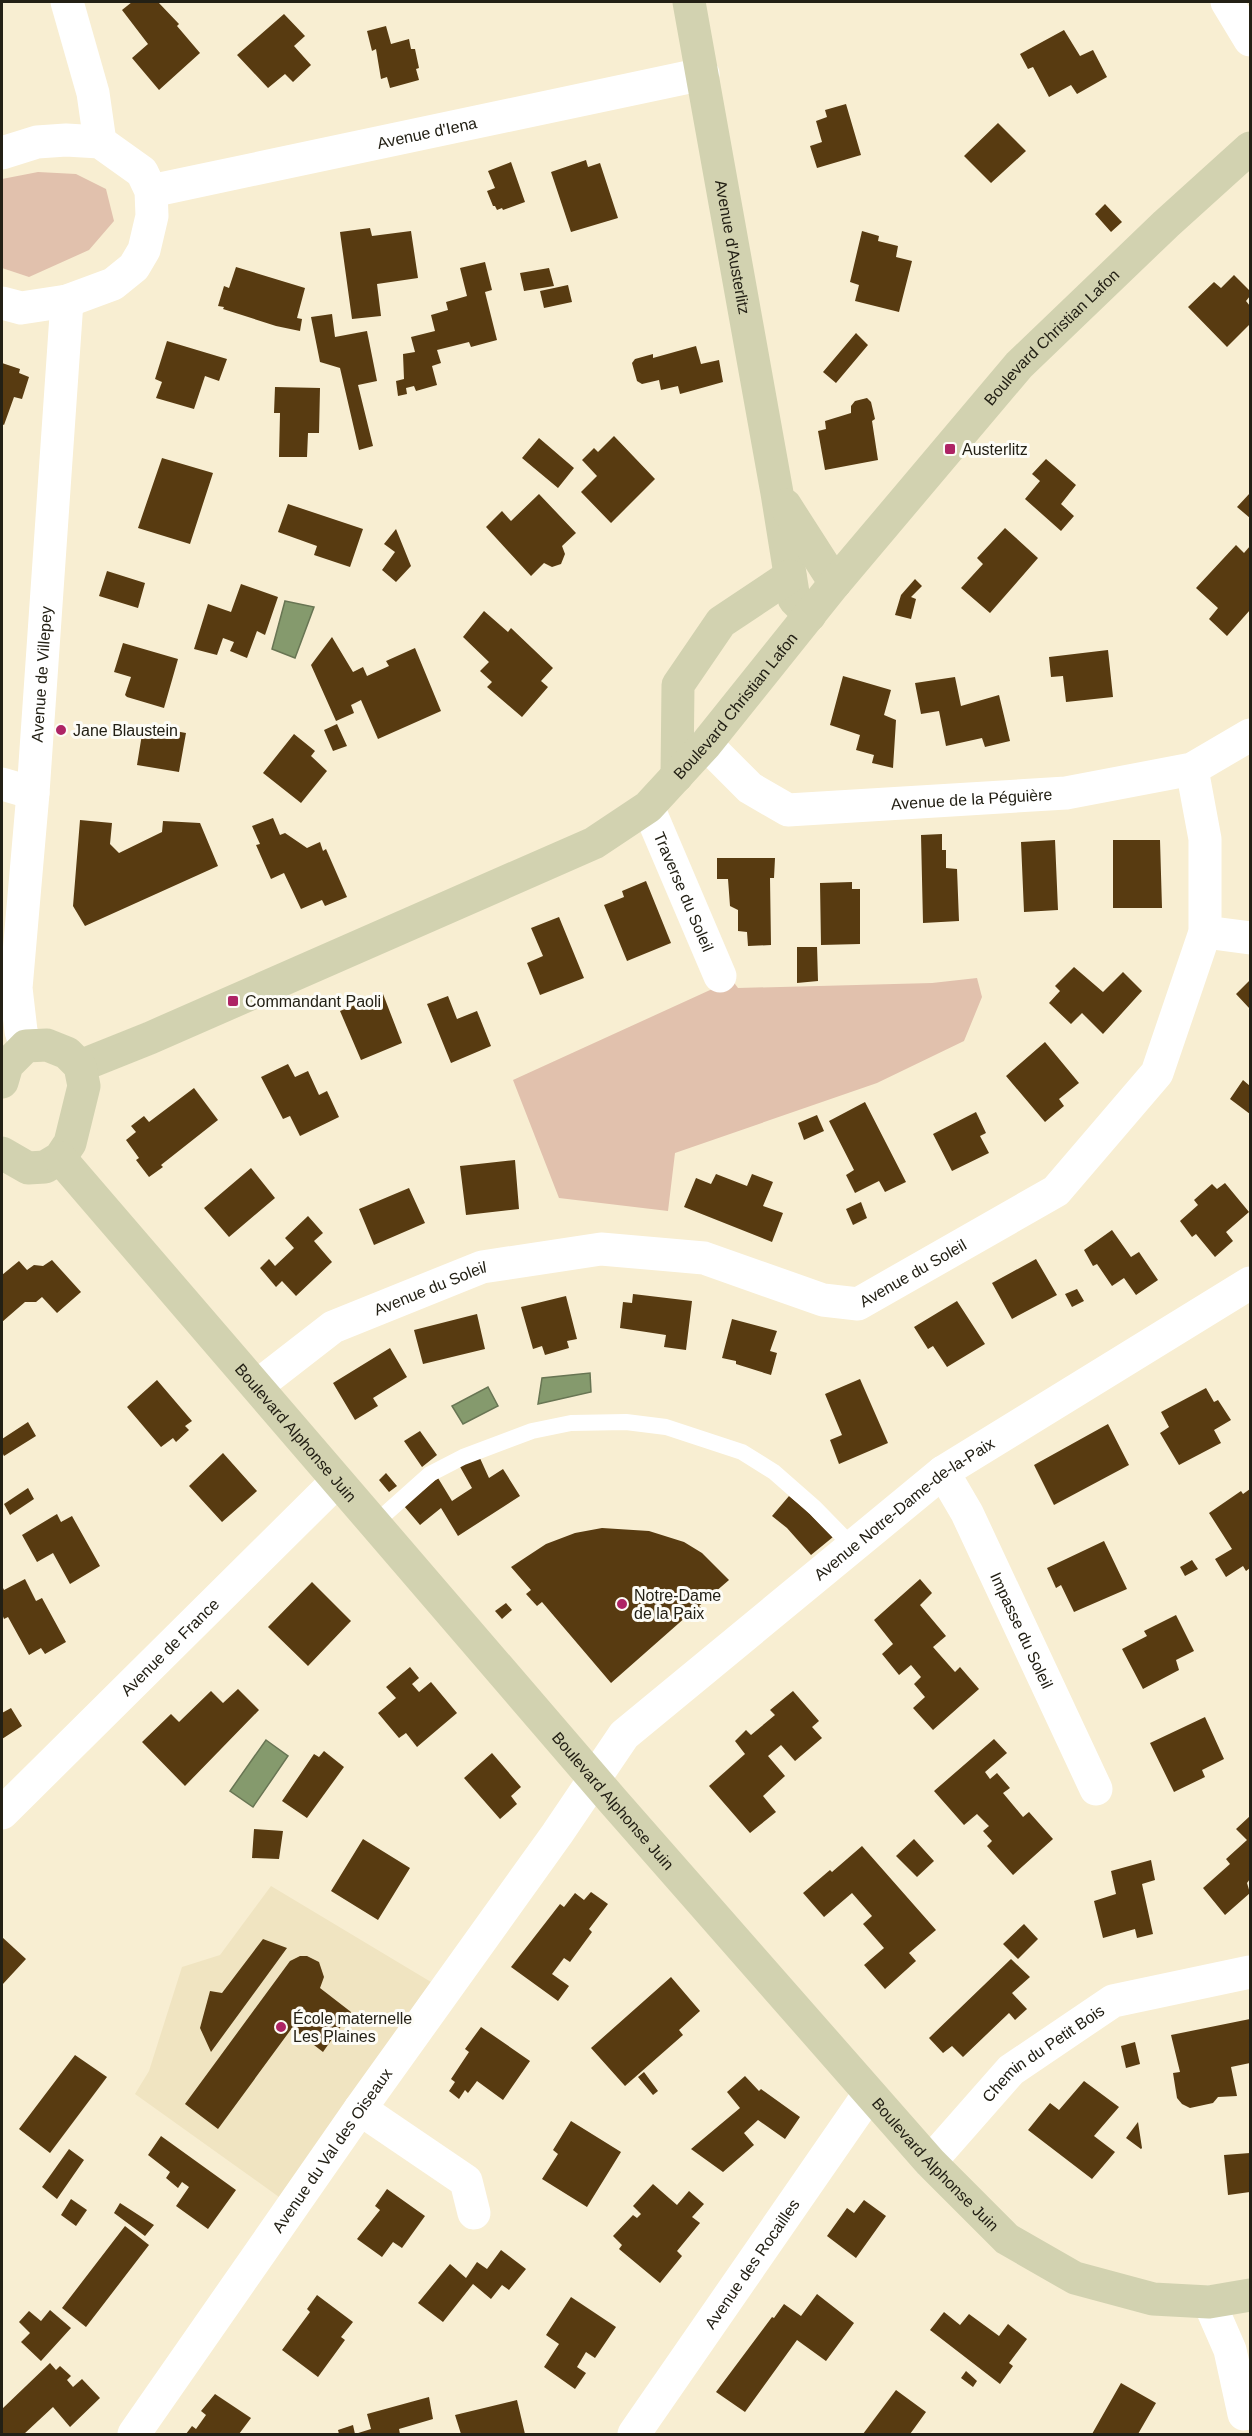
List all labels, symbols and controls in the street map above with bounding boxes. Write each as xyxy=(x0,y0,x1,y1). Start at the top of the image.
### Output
street label: Avenue d'Iena xyxy=(376,114,479,152)
street label: Avenue d'Austerlitz xyxy=(712,179,753,316)
street label: Boulevard Christian Lafon xyxy=(981,266,1122,409)
place label: Austerlitz xyxy=(962,441,1028,458)
marker: Austerlitz xyxy=(943,442,957,456)
street label: Avenue de Villepey xyxy=(29,605,55,743)
street label: Boulevard Christian Lafon xyxy=(670,630,801,782)
place label: Jane Blaustein xyxy=(73,722,178,739)
marker: Jane Blaustein xyxy=(54,723,68,737)
street label: Avenue de la Péguière xyxy=(890,786,1053,813)
street label: Traverse du Soleil xyxy=(651,829,717,954)
place label: Commandant Paoli xyxy=(245,993,381,1010)
marker: Commandant Paoli xyxy=(226,994,240,1008)
street label: Avenue du Soleil xyxy=(857,1236,969,1310)
street label: Avenue du Soleil xyxy=(372,1258,487,1319)
street label: Boulevard Alphonse Juin xyxy=(232,1360,360,1505)
street label: Avenue Notre-Dame-de-la-Paix xyxy=(811,1435,997,1584)
street label: Impasse du Soleil xyxy=(987,1570,1056,1691)
place label: Notre-Dame de la Paix xyxy=(634,1587,721,1622)
street label: Avenue de France xyxy=(118,1595,222,1699)
marker: Notre-Dame de la Paix xyxy=(615,1597,629,1611)
street label: Boulevard Alphonse Juin xyxy=(549,1729,677,1873)
street label: Chemin du Petit Bois xyxy=(979,2002,1107,2105)
place label: École maternelle Les Plaines xyxy=(293,2009,412,2045)
marker: École maternelle Les Plaines xyxy=(274,2020,288,2034)
street label: Avenue du Val des Oiseaux xyxy=(269,2065,395,2236)
street label: Boulevard Alphonse Juin xyxy=(869,2095,1002,2235)
street label: Avenue des Rocailles xyxy=(701,2196,803,2332)

